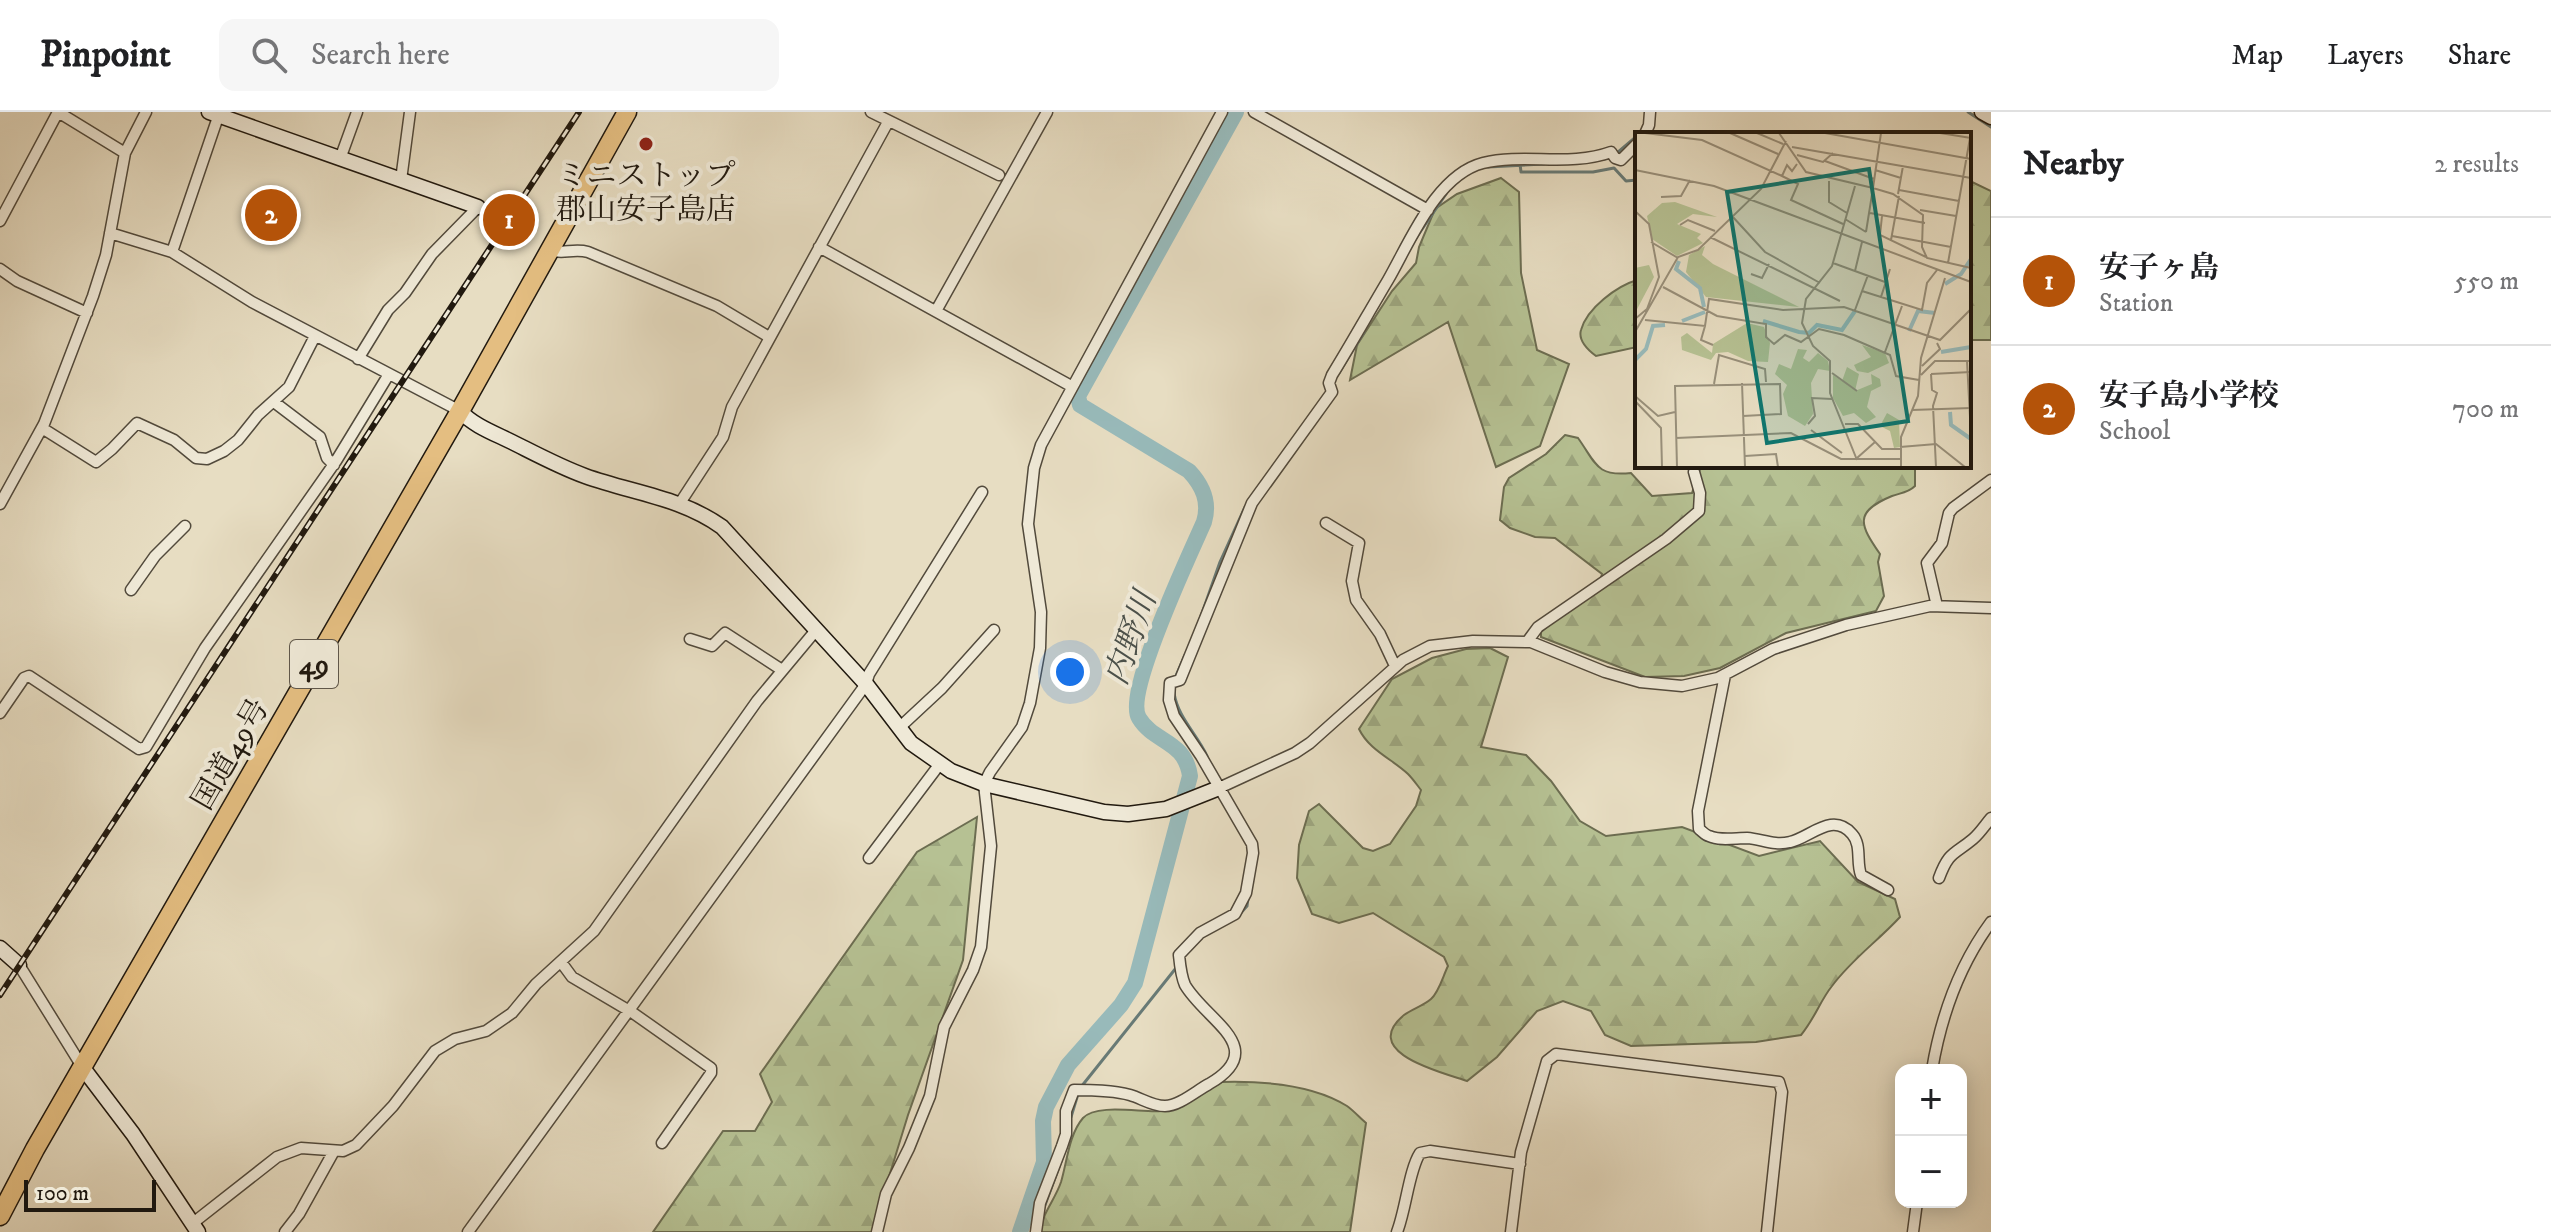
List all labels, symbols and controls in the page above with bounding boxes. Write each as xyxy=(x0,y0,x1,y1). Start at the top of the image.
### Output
search box xyxy=(219,19,779,91)
text: Pinpoint xyxy=(40,31,171,79)
icon: search xyxy=(247,33,291,77)
text: Search here xyxy=(311,37,450,74)
text: Map xyxy=(2232,38,2283,73)
text: Layers xyxy=(2327,38,2404,73)
text: Share xyxy=(2448,38,2511,73)
inset map xyxy=(1635,132,1971,468)
marker: ミニストップ 郡山安子島店 xyxy=(637,135,655,153)
text: Nearby xyxy=(2023,143,2124,185)
text: 2 results xyxy=(2434,148,2519,181)
place label: ミニストップ 郡山安子島店 xyxy=(556,158,736,229)
pin: 2 xyxy=(245,185,297,245)
pin: 1 xyxy=(483,190,535,250)
text: 安子ヶ島 xyxy=(2099,250,2219,287)
text: 1 xyxy=(2044,265,2054,298)
text: 550 m xyxy=(2454,265,2519,298)
text: Station xyxy=(2099,287,2173,320)
text: 安子島小学校 xyxy=(2099,378,2279,415)
text: 2 xyxy=(2043,393,2055,426)
text: 700 m xyxy=(2452,393,2519,426)
text: School xyxy=(2099,415,2170,448)
water label: 内野川 xyxy=(1097,584,1167,691)
road number: 49 xyxy=(290,640,338,688)
your location xyxy=(1050,652,1090,692)
street label: 国道49号 xyxy=(185,693,278,817)
map controls xyxy=(1895,1064,1967,1208)
button: + xyxy=(1895,1064,1967,1136)
button: − xyxy=(1895,1136,1967,1208)
scale bar xyxy=(24,1176,156,1212)
text: 100 m xyxy=(36,1180,89,1207)

